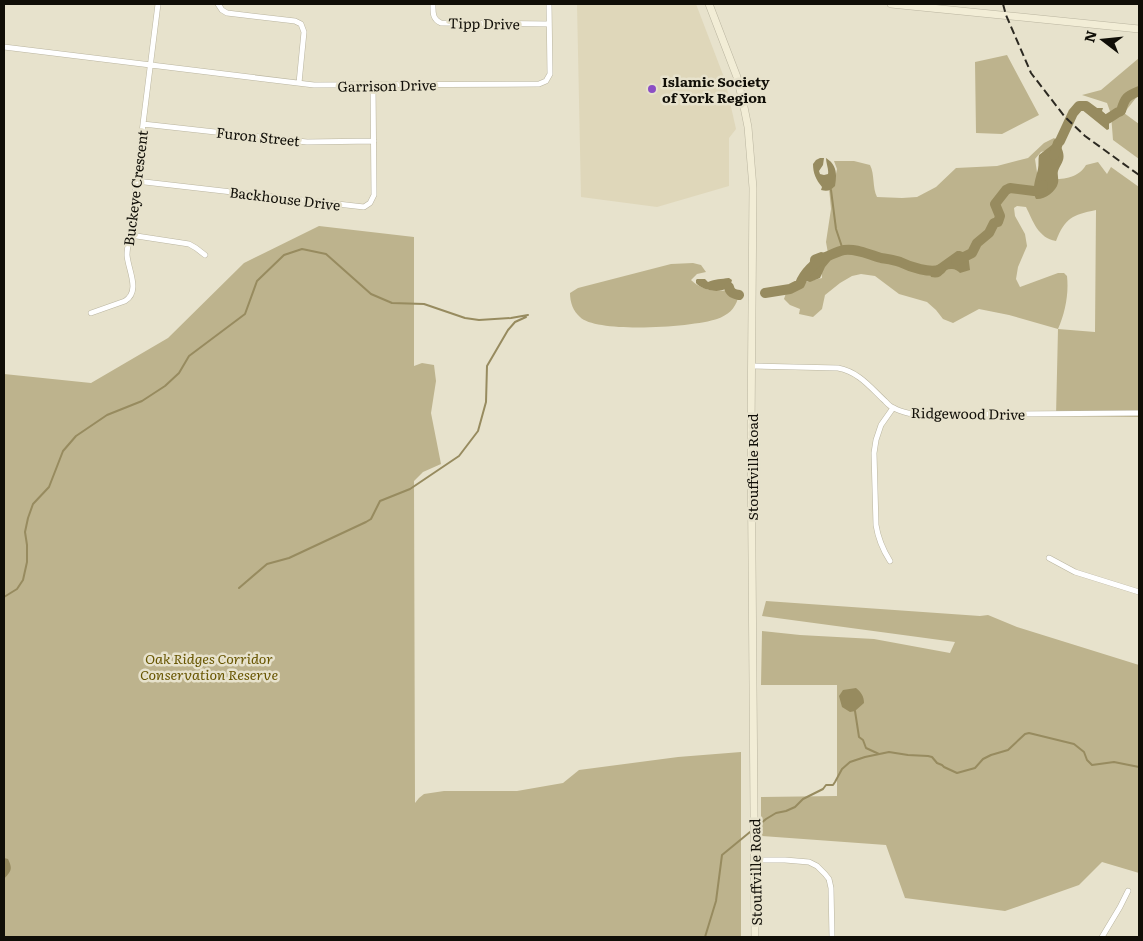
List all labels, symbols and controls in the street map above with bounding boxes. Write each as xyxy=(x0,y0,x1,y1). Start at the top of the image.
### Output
street label: Tipp Drive xyxy=(448,12,520,34)
north arrow xyxy=(1078,15,1128,65)
text: N xyxy=(1078,27,1101,45)
place label: Islamic Society of York Region xyxy=(662,71,770,107)
street label: Garrison Drive xyxy=(337,74,437,96)
marker: Islamic Society of York Region xyxy=(646,83,658,95)
street label: Furon Street xyxy=(215,122,301,150)
street label: Buckeye Crescent xyxy=(118,129,152,247)
street label: Backhouse Drive xyxy=(228,181,342,215)
street label: Ridgewood Drive xyxy=(911,402,1025,424)
street label: Stouffville Road xyxy=(742,413,762,521)
park label: Oak Ridges Corridor Conservation Reserve xyxy=(140,648,278,684)
street label: Stouffville Road xyxy=(744,818,766,926)

